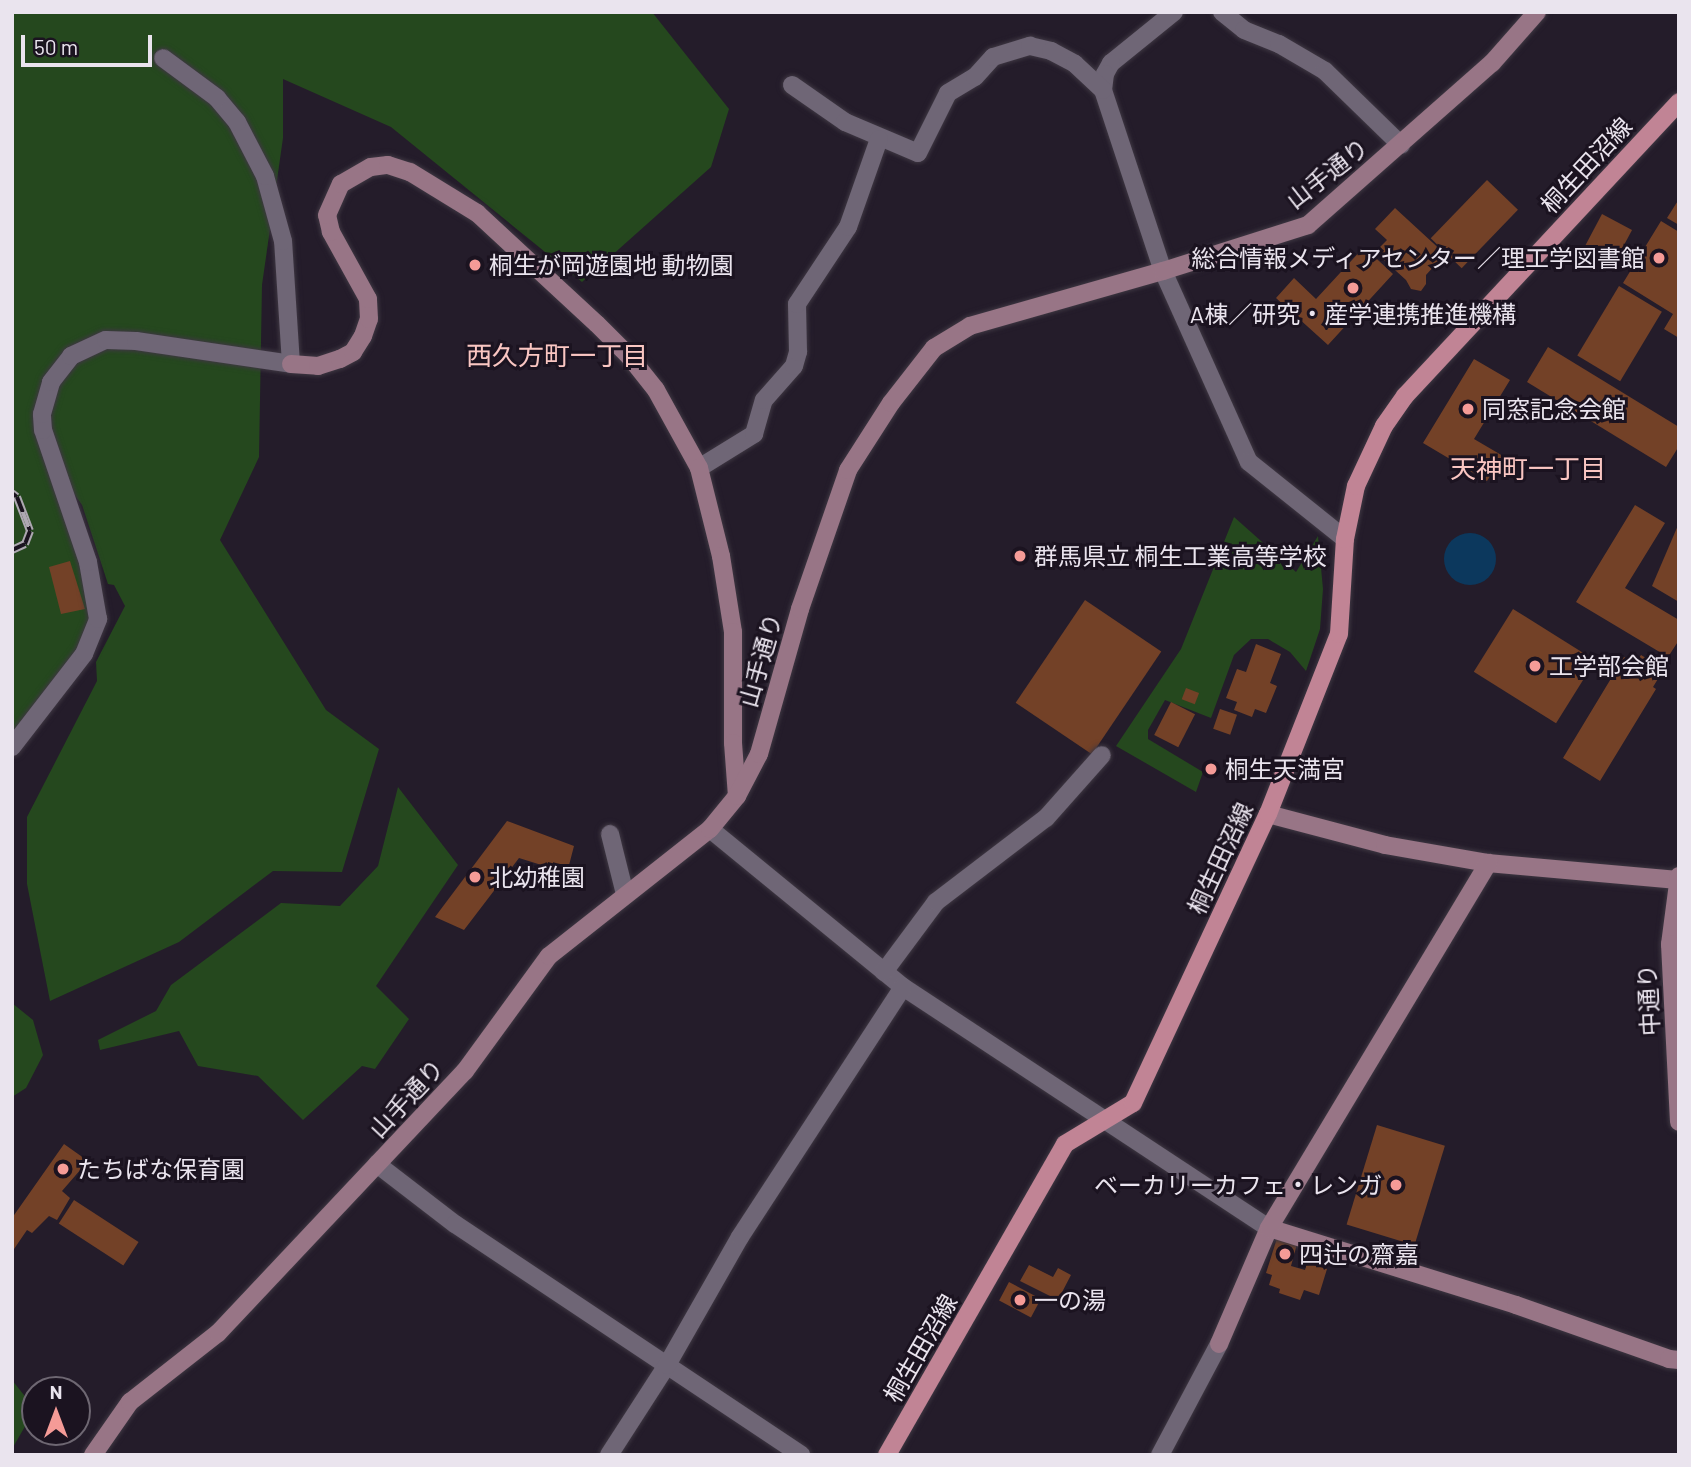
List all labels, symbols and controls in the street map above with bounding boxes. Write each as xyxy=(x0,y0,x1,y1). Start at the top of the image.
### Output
scale bar xyxy=(24,21,156,65)
text: 50 m xyxy=(34,34,78,59)
street label: 桐生田沼線 xyxy=(1535,111,1637,219)
street label: 山手通り xyxy=(1280,132,1374,214)
place label: 総合情報メディアセンター／理工学図書館 xyxy=(1189,244,1645,272)
marker: 総合情報メディアセンター／理工学図書館 xyxy=(1651,250,1667,266)
place label: 桐生が岡遊園地 動物園 xyxy=(489,251,734,279)
marker: 桐生が岡遊園地 動物園 xyxy=(467,257,483,273)
marker: A棟／研究・産学連携推進機構 xyxy=(1345,280,1361,296)
place label: A棟／研究・産学連携推進機構 xyxy=(1190,300,1516,328)
district label: 西久方町一丁目 xyxy=(466,339,648,371)
place label: 同窓記念会館 xyxy=(1482,395,1626,423)
marker: 同窓記念会館 xyxy=(1460,401,1476,417)
district label: 天神町一丁目 xyxy=(1450,452,1606,484)
place label: 群馬県立 桐生工業高等学校 xyxy=(1034,542,1327,570)
marker: 群馬県立 桐生工業高等学校 xyxy=(1012,548,1028,564)
street label: 山手通り xyxy=(733,610,787,710)
place label: 工学部会館 xyxy=(1549,652,1669,680)
marker: 工学部会館 xyxy=(1527,658,1543,674)
place label: 桐生天満宮 xyxy=(1225,755,1345,783)
marker: 桐生天満宮 xyxy=(1203,761,1219,777)
street label: 桐生田沼線 xyxy=(1182,798,1258,918)
place label: 北幼稚園 xyxy=(489,863,585,891)
marker: 北幼稚園 xyxy=(467,869,483,885)
street label: 中通り xyxy=(1632,963,1664,1037)
street label: 山手通り xyxy=(363,1053,449,1143)
place label: たちばな保育園 xyxy=(77,1155,245,1183)
marker: たちばな保育園 xyxy=(55,1161,71,1177)
place label: ベーカリーカフェ・レンガ xyxy=(1094,1171,1382,1199)
marker: ベーカリーカフェ・レンガ xyxy=(1388,1177,1404,1193)
place label: 四辻の齋嘉 xyxy=(1299,1240,1419,1268)
marker: 四辻の齋嘉 xyxy=(1277,1246,1293,1262)
place label: 一の湯 xyxy=(1034,1286,1106,1314)
street label: 桐生田沼線 xyxy=(878,1289,962,1407)
marker: 一の湯 xyxy=(1012,1292,1028,1308)
north arrow xyxy=(21,1376,91,1446)
text: N xyxy=(50,1380,62,1403)

